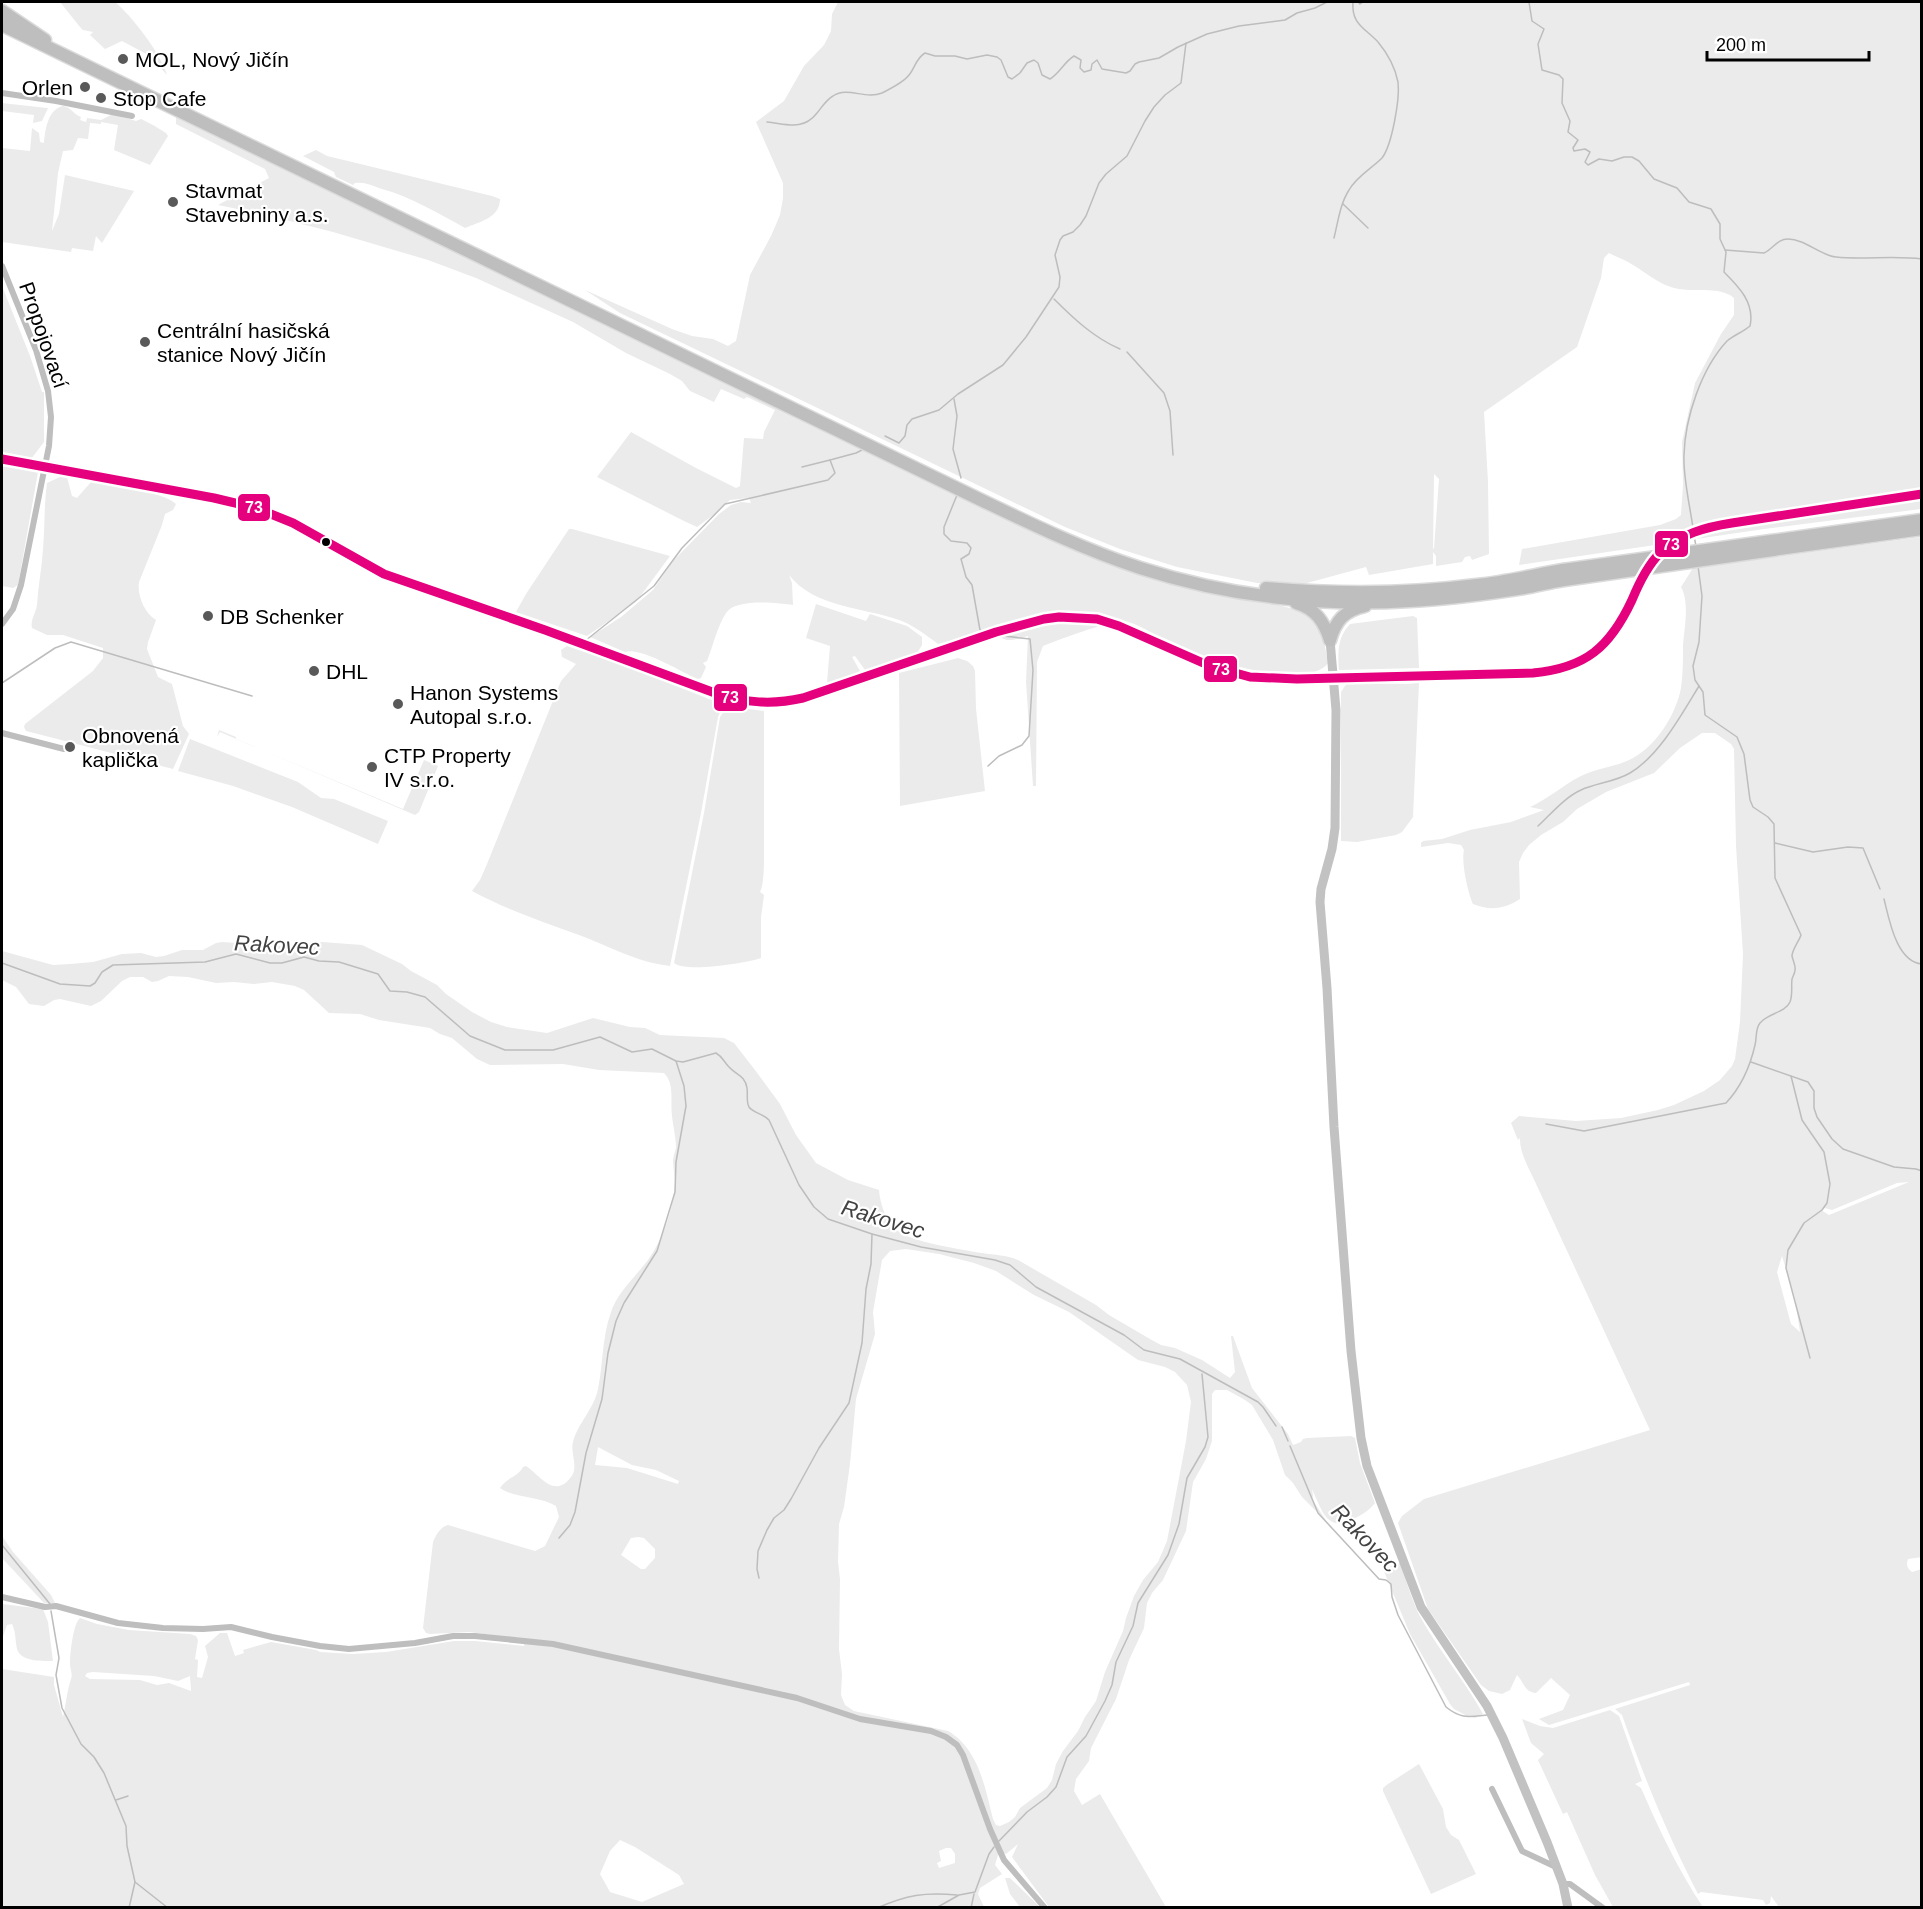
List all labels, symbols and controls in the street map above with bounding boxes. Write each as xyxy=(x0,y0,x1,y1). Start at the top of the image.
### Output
scale bar xyxy=(1707,24,1869,62)
text: 200 m xyxy=(1716,35,1766,55)
place label: MOL, Nový Jičín xyxy=(135,48,289,71)
marker: MOL, Nový Jičín xyxy=(116,52,130,66)
place label: Orlen xyxy=(22,76,73,99)
marker: Orlen xyxy=(78,80,92,94)
place label: Stop Cafe xyxy=(113,87,206,110)
marker: Stop Cafe xyxy=(94,91,108,105)
place label: Stavmat Stavebniny a.s. xyxy=(185,179,329,226)
marker: Stavmat Stavebniny a.s. xyxy=(166,195,180,209)
street label: Propojovací xyxy=(15,279,73,391)
place label: Centrální hasičská stanice Nový Jičín xyxy=(157,319,330,366)
marker: Centrální hasičská stanice Nový Jičín xyxy=(138,335,152,349)
line badge: 73 xyxy=(237,493,271,522)
text: 73 xyxy=(245,499,263,516)
line badge: 73 xyxy=(1654,530,1689,558)
unlabelled marker xyxy=(320,536,332,548)
text: 73 xyxy=(1662,536,1680,553)
place label: DB Schenker xyxy=(220,605,344,628)
marker: DB Schenker xyxy=(201,609,215,623)
line badge: 73 xyxy=(1203,655,1238,683)
place label: DHL xyxy=(326,660,368,683)
text: 73 xyxy=(1212,661,1230,678)
marker: DHL xyxy=(307,664,321,678)
place label: Hanon Systems Autopal s.r.o. xyxy=(410,681,558,728)
line badge: 73 xyxy=(713,683,748,712)
text: 73 xyxy=(721,689,739,706)
marker: Hanon Systems Autopal s.r.o. xyxy=(391,697,405,711)
place label: Obnovená kaplička xyxy=(82,724,179,771)
marker: Obnovená kaplička xyxy=(63,740,77,754)
place label: CTP Property IV s.r.o. xyxy=(384,744,511,791)
marker: CTP Property IV s.r.o. xyxy=(365,760,379,774)
water label: Rakovec xyxy=(234,930,320,960)
water label: Rakovec xyxy=(838,1195,928,1243)
water label: Rakovec xyxy=(1326,1499,1404,1577)

